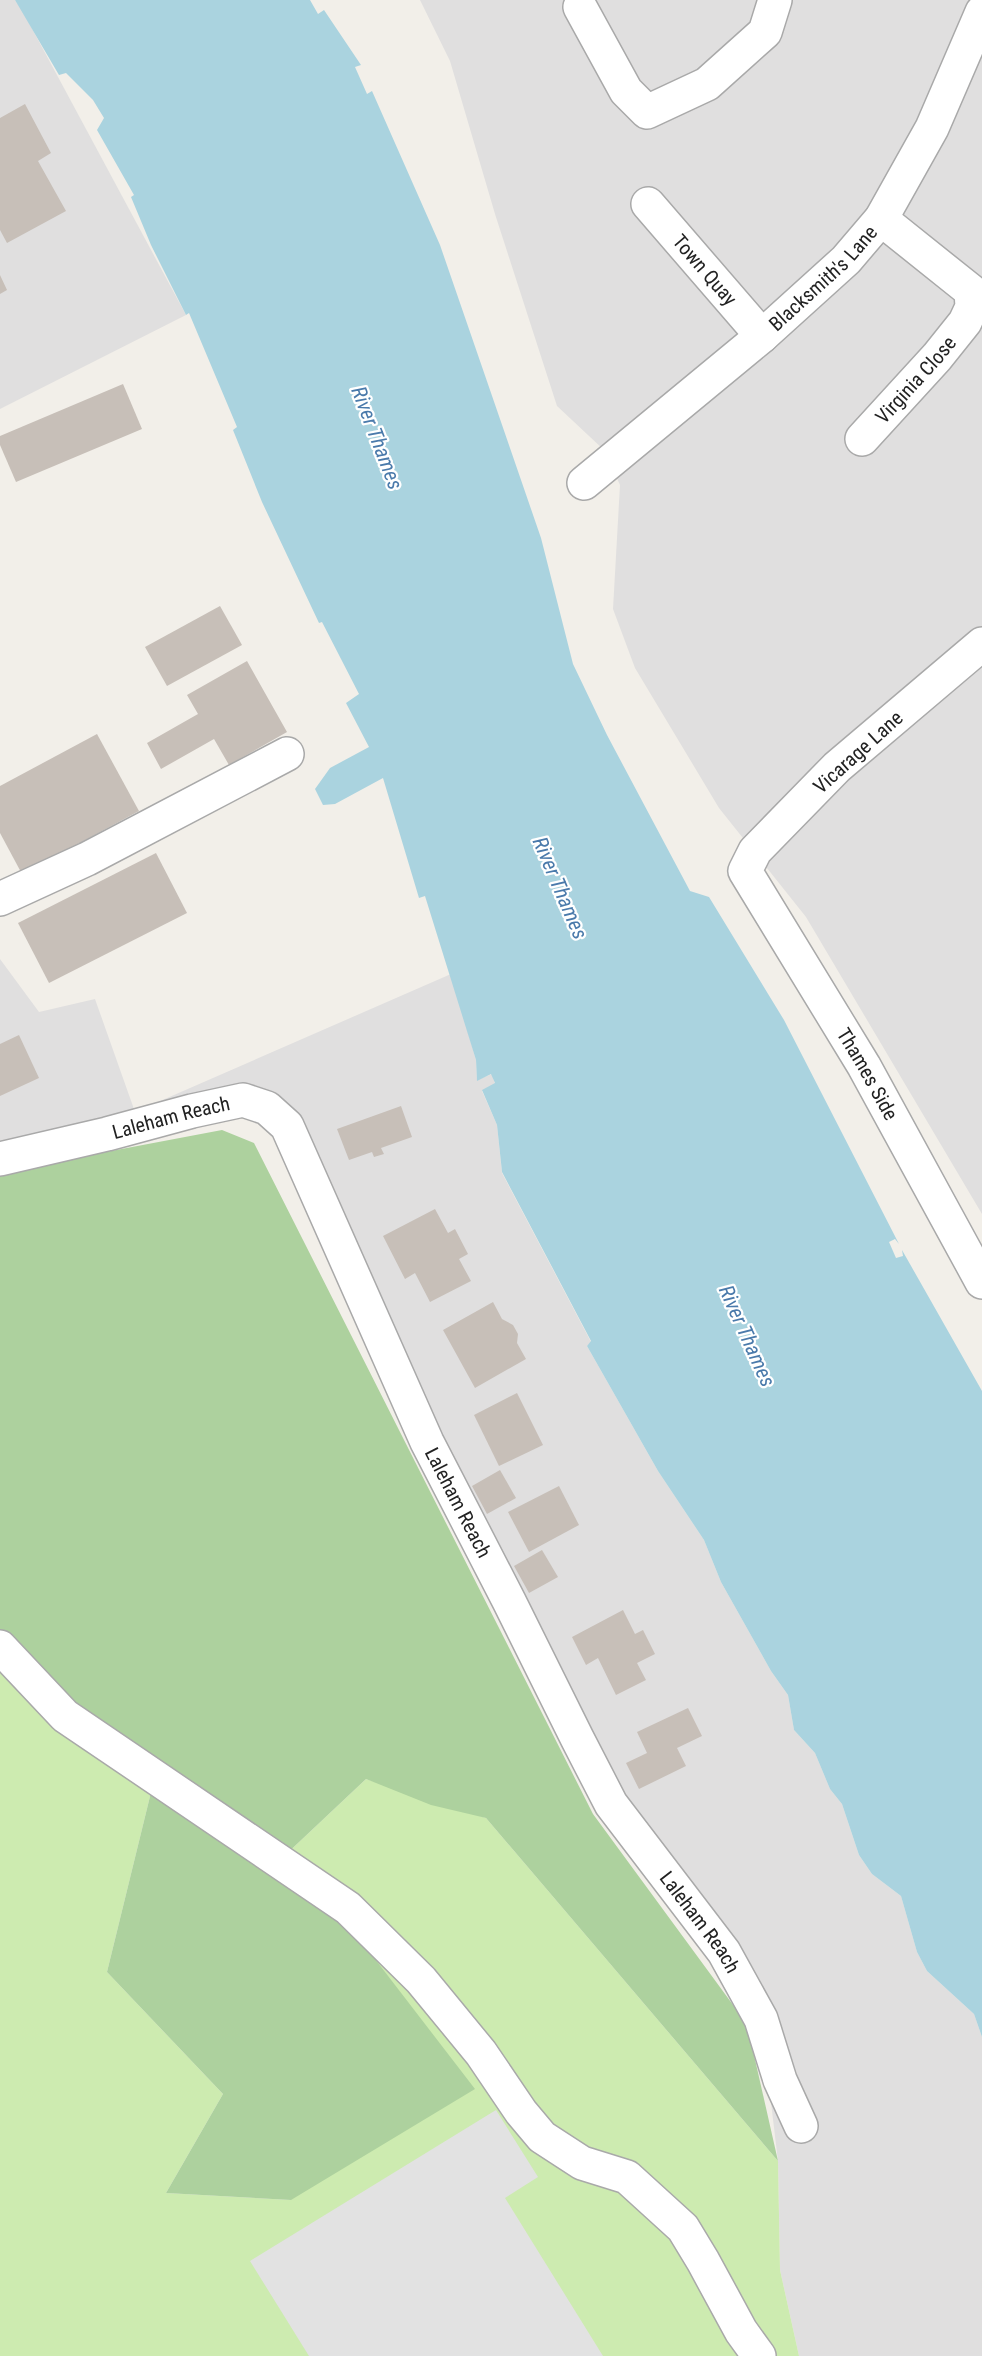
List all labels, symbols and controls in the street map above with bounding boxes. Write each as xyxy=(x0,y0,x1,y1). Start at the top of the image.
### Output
street label: Blacksmith's Lane xyxy=(764,221,882,336)
street label: Town Quay xyxy=(668,229,742,310)
street label: Virginia Close xyxy=(870,331,961,428)
water label: River Thames xyxy=(346,383,408,493)
street label: Vicarage Lane xyxy=(808,706,908,798)
water label: River Thames xyxy=(528,833,592,943)
street label: Thames Side xyxy=(832,1024,903,1124)
street label: Laleham Reach xyxy=(110,1091,232,1144)
water label: River Thames xyxy=(714,1282,780,1390)
street label: Laleham Reach xyxy=(420,1443,496,1562)
street label: Laleham Reach xyxy=(655,1866,745,1977)

